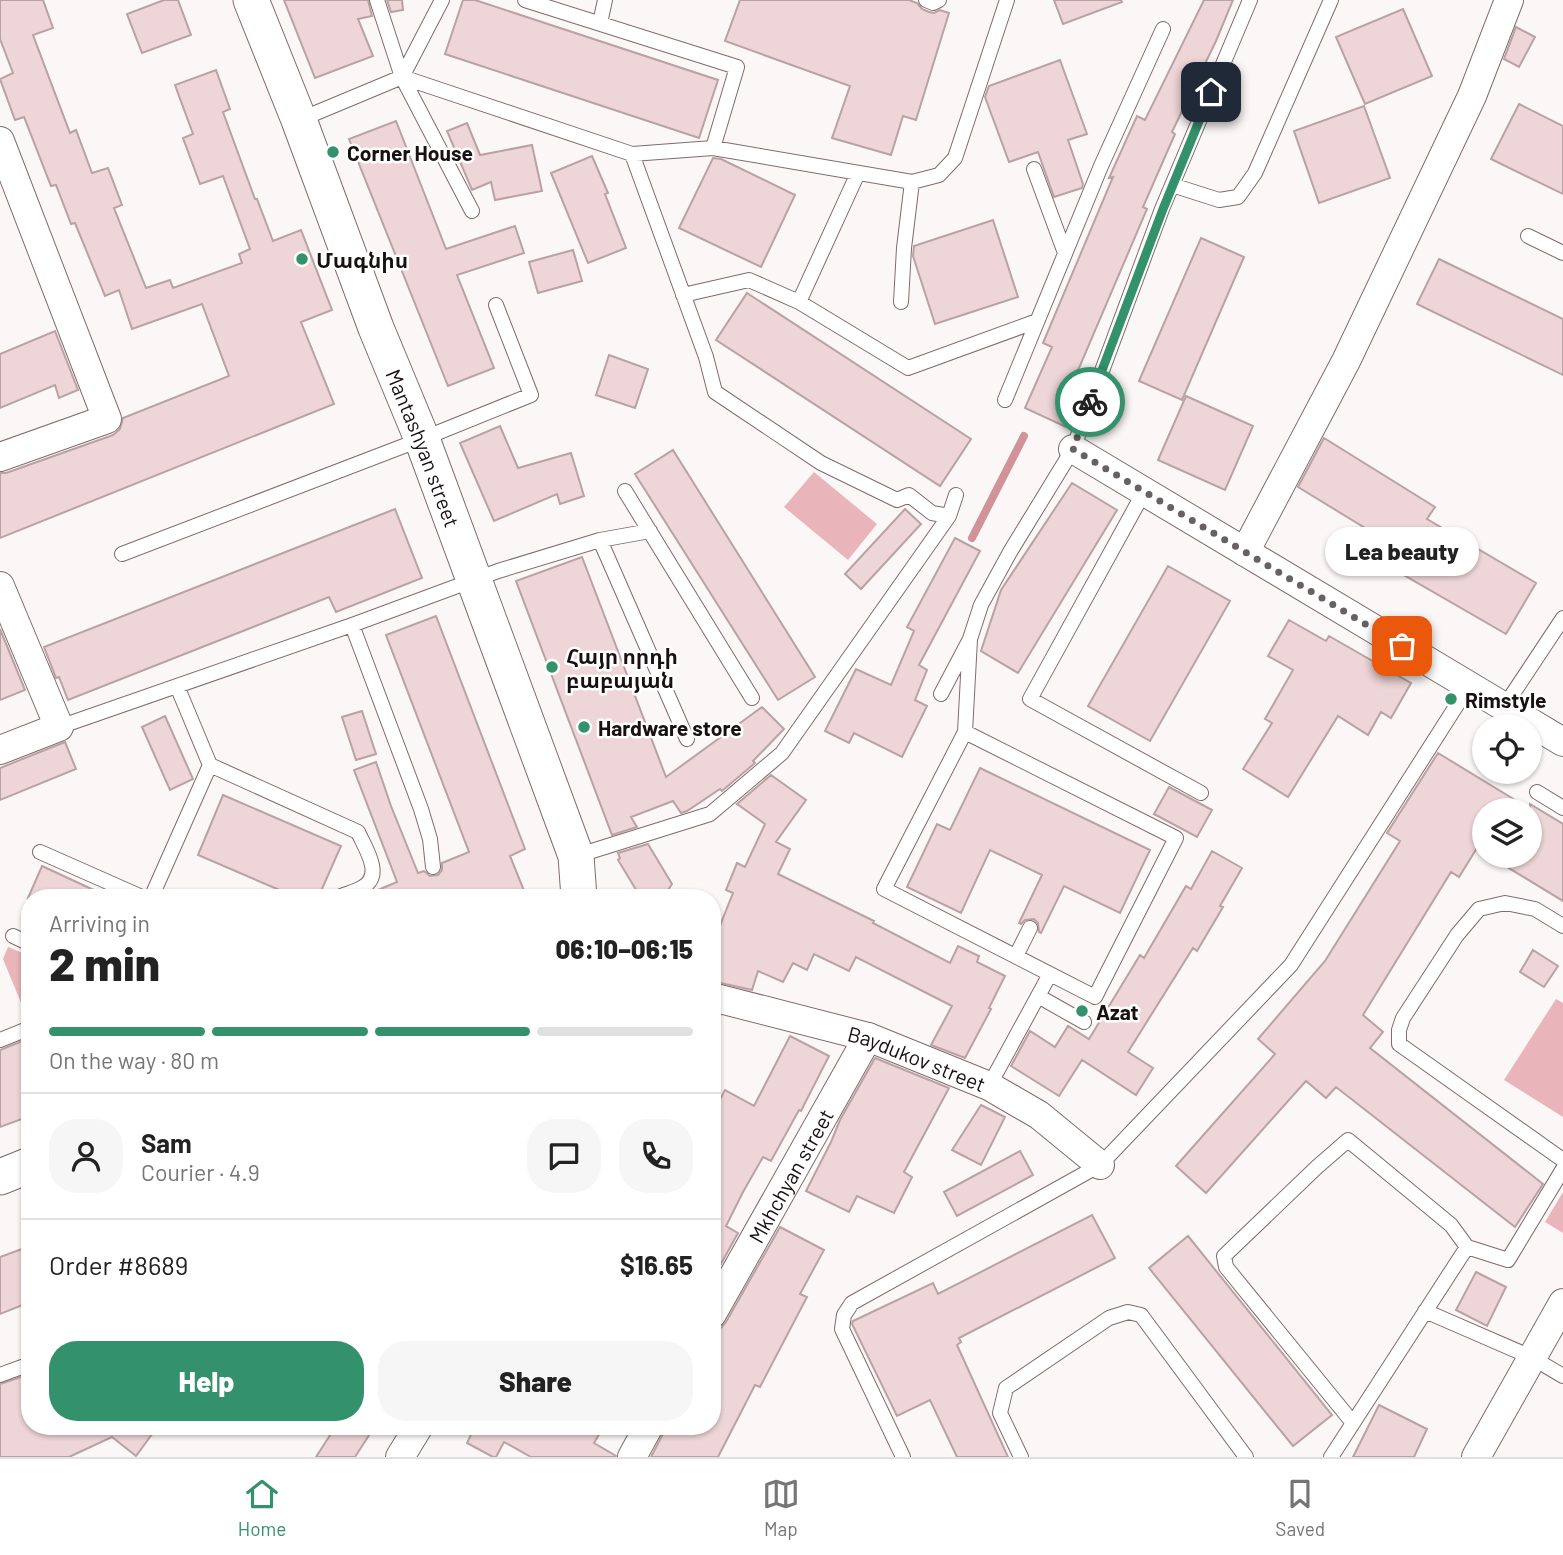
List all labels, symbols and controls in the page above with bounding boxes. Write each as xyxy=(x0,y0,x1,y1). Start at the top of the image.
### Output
pin xyxy=(1181,62,1241,122)
icon: home xyxy=(1192,73,1230,111)
place label: Corner House xyxy=(347,140,473,165)
marker: Corner House xyxy=(325,144,341,160)
place label: Մագնիս xyxy=(316,247,408,273)
marker: Մագնիս xyxy=(294,251,310,267)
street label: Mantashyan street xyxy=(382,365,466,530)
courier xyxy=(1055,367,1125,437)
icon: bike xyxy=(1071,383,1109,421)
callout: Lea beauty xyxy=(1325,527,1479,576)
text: Lea beauty xyxy=(1345,537,1459,565)
pin xyxy=(1372,616,1432,676)
icon: bag xyxy=(1383,627,1421,665)
place label: Հայր որդի բաբայան xyxy=(566,643,678,693)
marker: Հայր որդի բաբայան xyxy=(544,659,560,675)
place label: Rimstyle xyxy=(1465,687,1546,712)
marker: Rimstyle xyxy=(1443,691,1459,707)
map controls xyxy=(1472,714,1542,868)
button: locate xyxy=(1472,714,1542,784)
place label: Hardware store xyxy=(598,715,742,740)
marker: Hardware store xyxy=(576,719,592,735)
button: layers xyxy=(1472,798,1542,868)
text: Arriving in xyxy=(49,909,150,937)
text: 06:10–06:15 xyxy=(555,933,693,964)
text: 2 min xyxy=(49,935,160,990)
place label: Azat xyxy=(1096,999,1139,1024)
marker: Azat xyxy=(1074,1003,1090,1019)
street label: Baydukov street xyxy=(845,1020,990,1096)
text: On the way · 80 m xyxy=(49,1046,219,1074)
street label: Mkhchyan street xyxy=(742,1104,838,1247)
button: person xyxy=(49,1119,123,1193)
button: chat xyxy=(527,1119,601,1193)
button: phone xyxy=(619,1119,693,1193)
text: Sam xyxy=(141,1127,192,1158)
text: Courier · 4.9 xyxy=(141,1158,260,1186)
text: Order #8689 xyxy=(49,1249,188,1280)
text: $16.65 xyxy=(620,1249,693,1280)
button: Help xyxy=(49,1341,364,1421)
button: Share xyxy=(378,1341,693,1421)
tab: Home xyxy=(238,1475,286,1540)
tab: Map xyxy=(762,1475,800,1540)
tab: Saved xyxy=(1275,1475,1325,1540)

